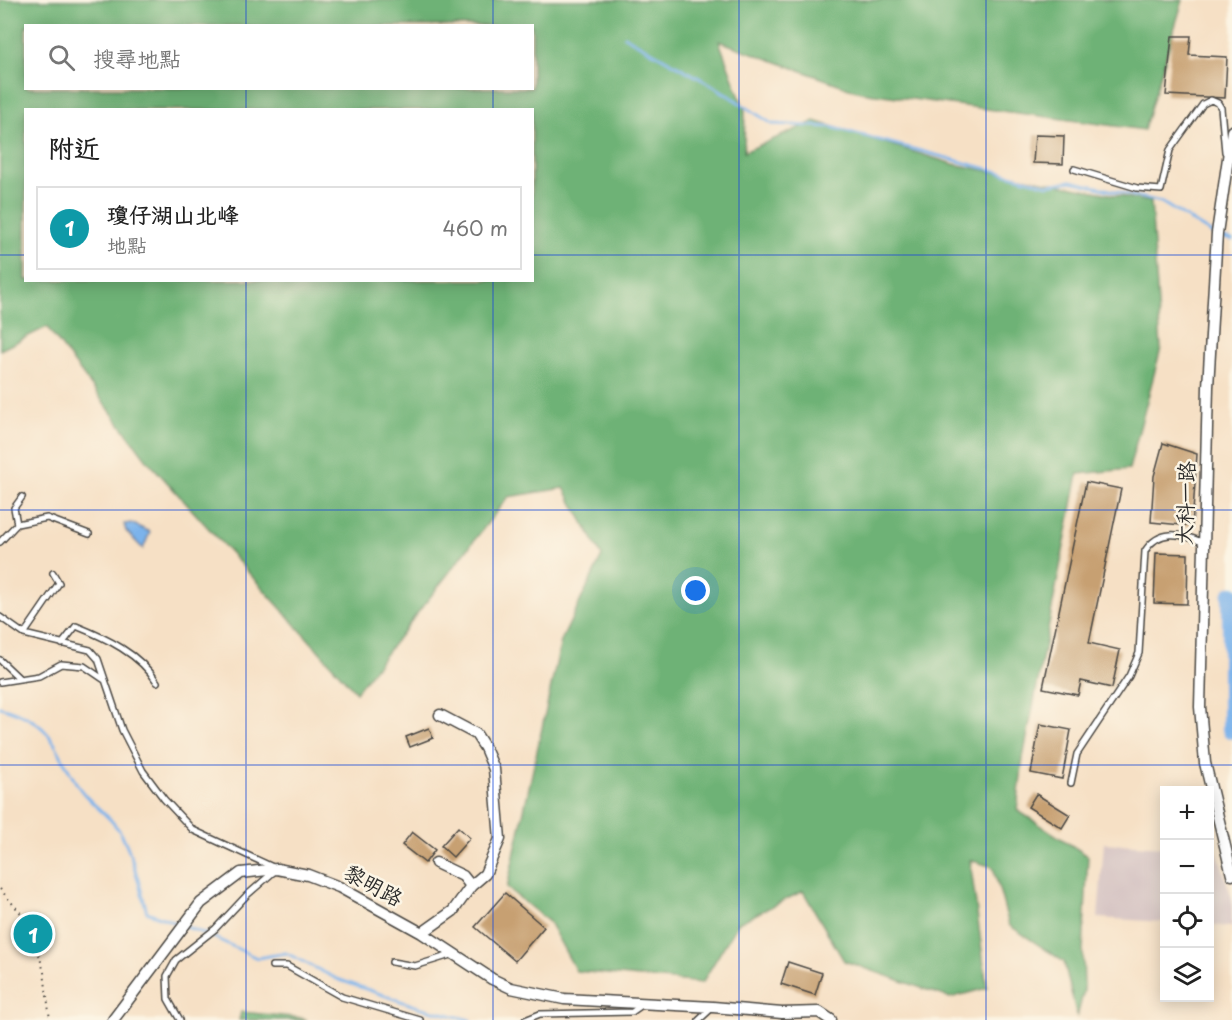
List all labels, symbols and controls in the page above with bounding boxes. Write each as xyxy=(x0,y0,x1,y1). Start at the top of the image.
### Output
search box xyxy=(24,24,534,90)
icon: search xyxy=(45,41,78,74)
text: 搜尋地點 xyxy=(93,41,181,74)
text: 附近 xyxy=(48,128,100,167)
text: 瓊仔湖山北峰 xyxy=(107,197,239,230)
text: 1 xyxy=(65,213,74,243)
text: 460 m xyxy=(442,213,508,243)
text: 地點 xyxy=(107,230,147,260)
street label: 大科一路 xyxy=(1167,460,1201,546)
your location xyxy=(681,576,710,605)
map controls xyxy=(1160,786,1214,1002)
button: + xyxy=(1160,786,1214,840)
button: − xyxy=(1160,840,1214,894)
street label: 黎明路 xyxy=(339,855,409,913)
button: locate xyxy=(1160,894,1214,948)
pin: 1 xyxy=(14,912,52,956)
button: layers xyxy=(1160,948,1214,1002)

